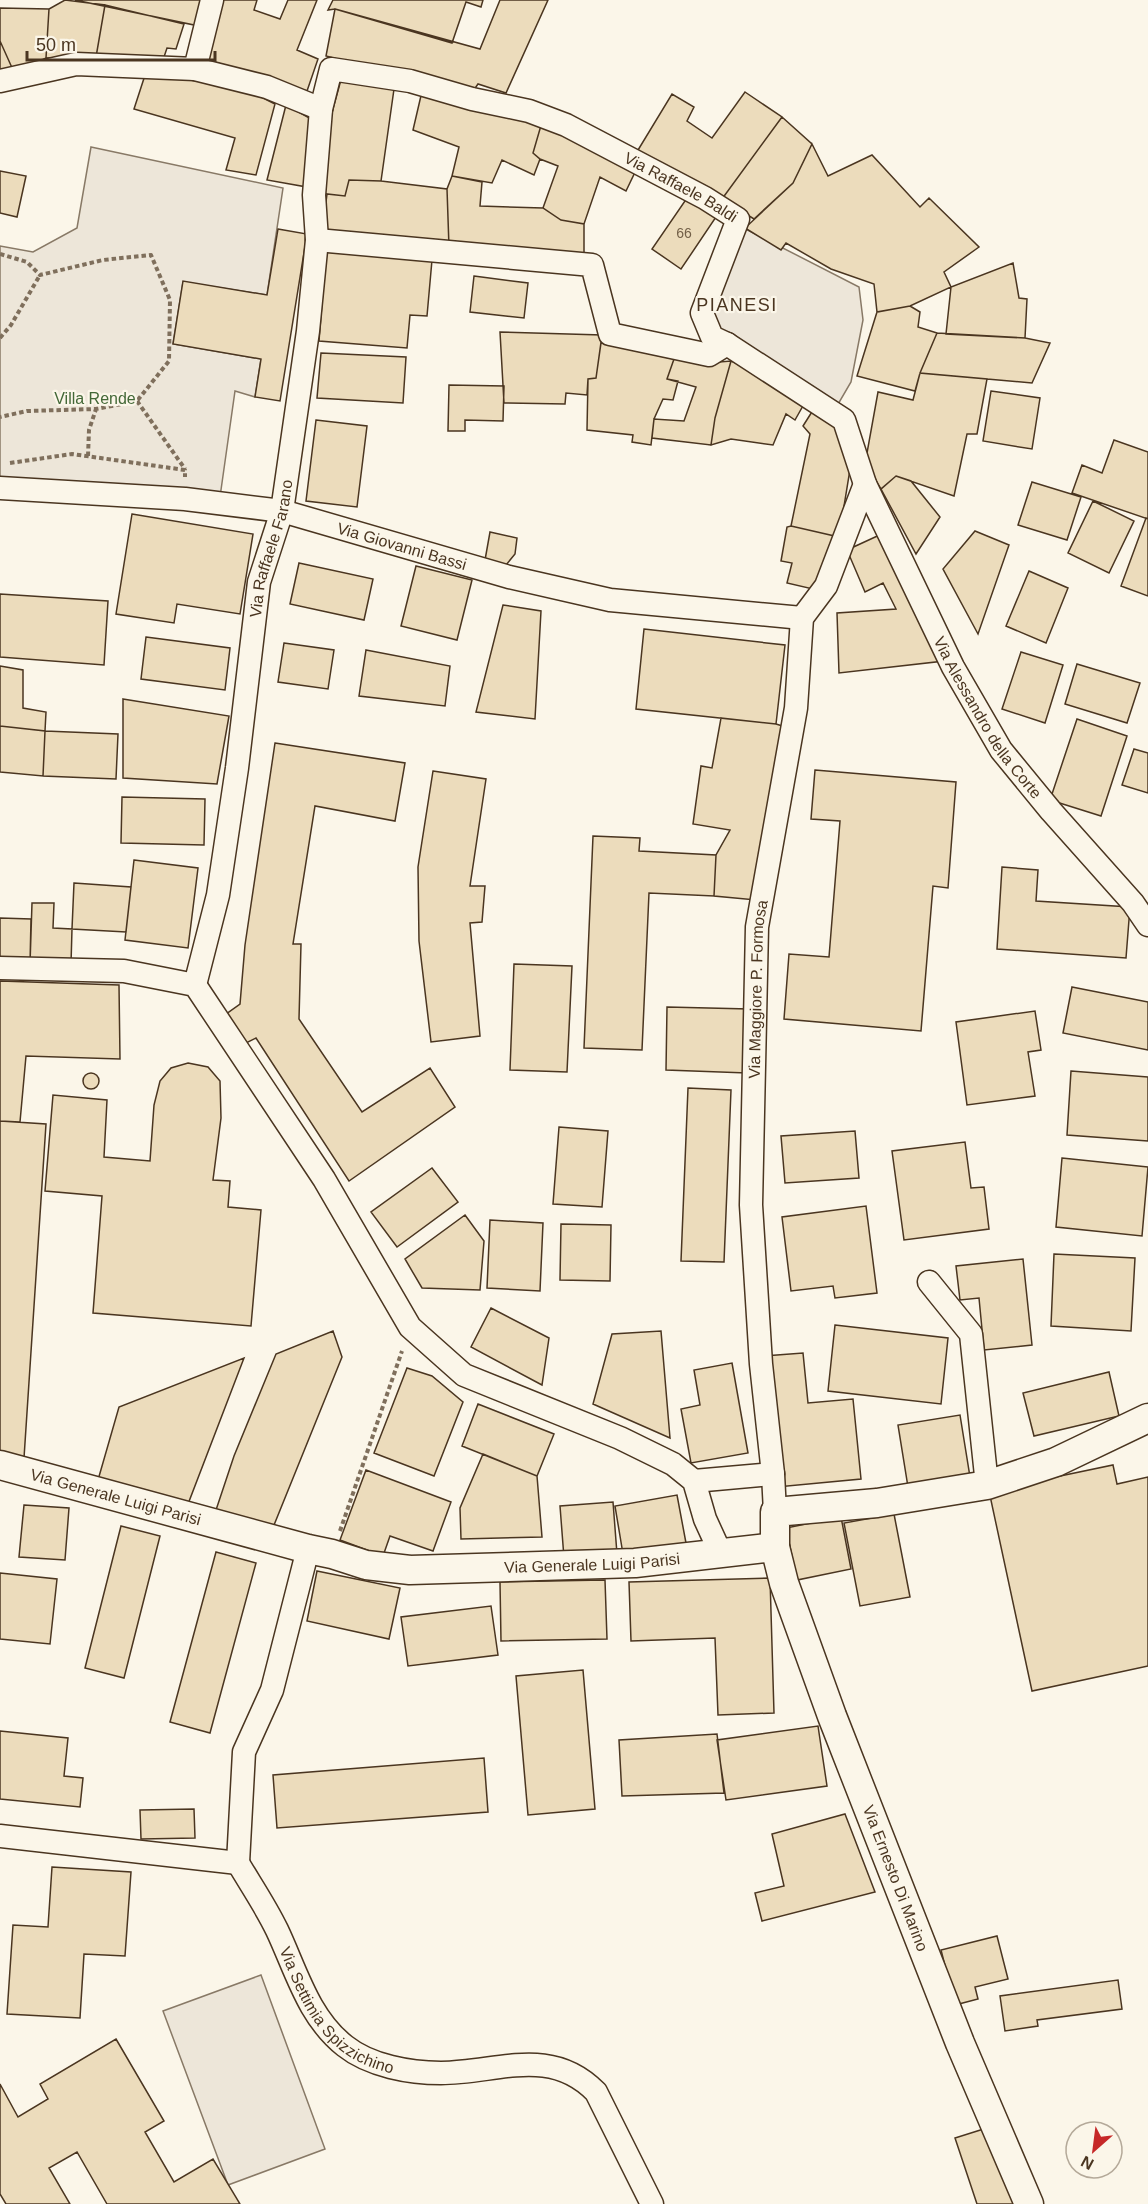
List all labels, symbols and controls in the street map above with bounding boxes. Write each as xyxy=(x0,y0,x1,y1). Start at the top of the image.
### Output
scale bar xyxy=(27,24,214,62)
text: 50 m xyxy=(36,35,76,55)
street label: Via Raffaele Baldi xyxy=(621,149,740,225)
house number: 66 xyxy=(676,225,692,241)
district label: PIANESI xyxy=(696,295,778,315)
park label: Villa Rende xyxy=(54,390,136,407)
street label: Via Raffaele Farano xyxy=(247,478,295,618)
street label: Via Giovanni Bassi xyxy=(335,519,469,573)
street label: Via Alessandro della Corte xyxy=(931,634,1045,802)
street label: Via Maggiore P. Formosa xyxy=(746,898,771,1079)
street label: Via Generale Luigi Parisi xyxy=(29,1466,203,1528)
street label: Via Generale Luigi Parisi xyxy=(504,1550,681,1576)
street label: Via Ernesto Di Marino xyxy=(860,1803,931,1954)
street label: Via Settimia Spizzichino xyxy=(276,1944,396,2077)
north arrow xyxy=(1064,2120,1124,2180)
text: N xyxy=(1078,2153,1096,2173)

